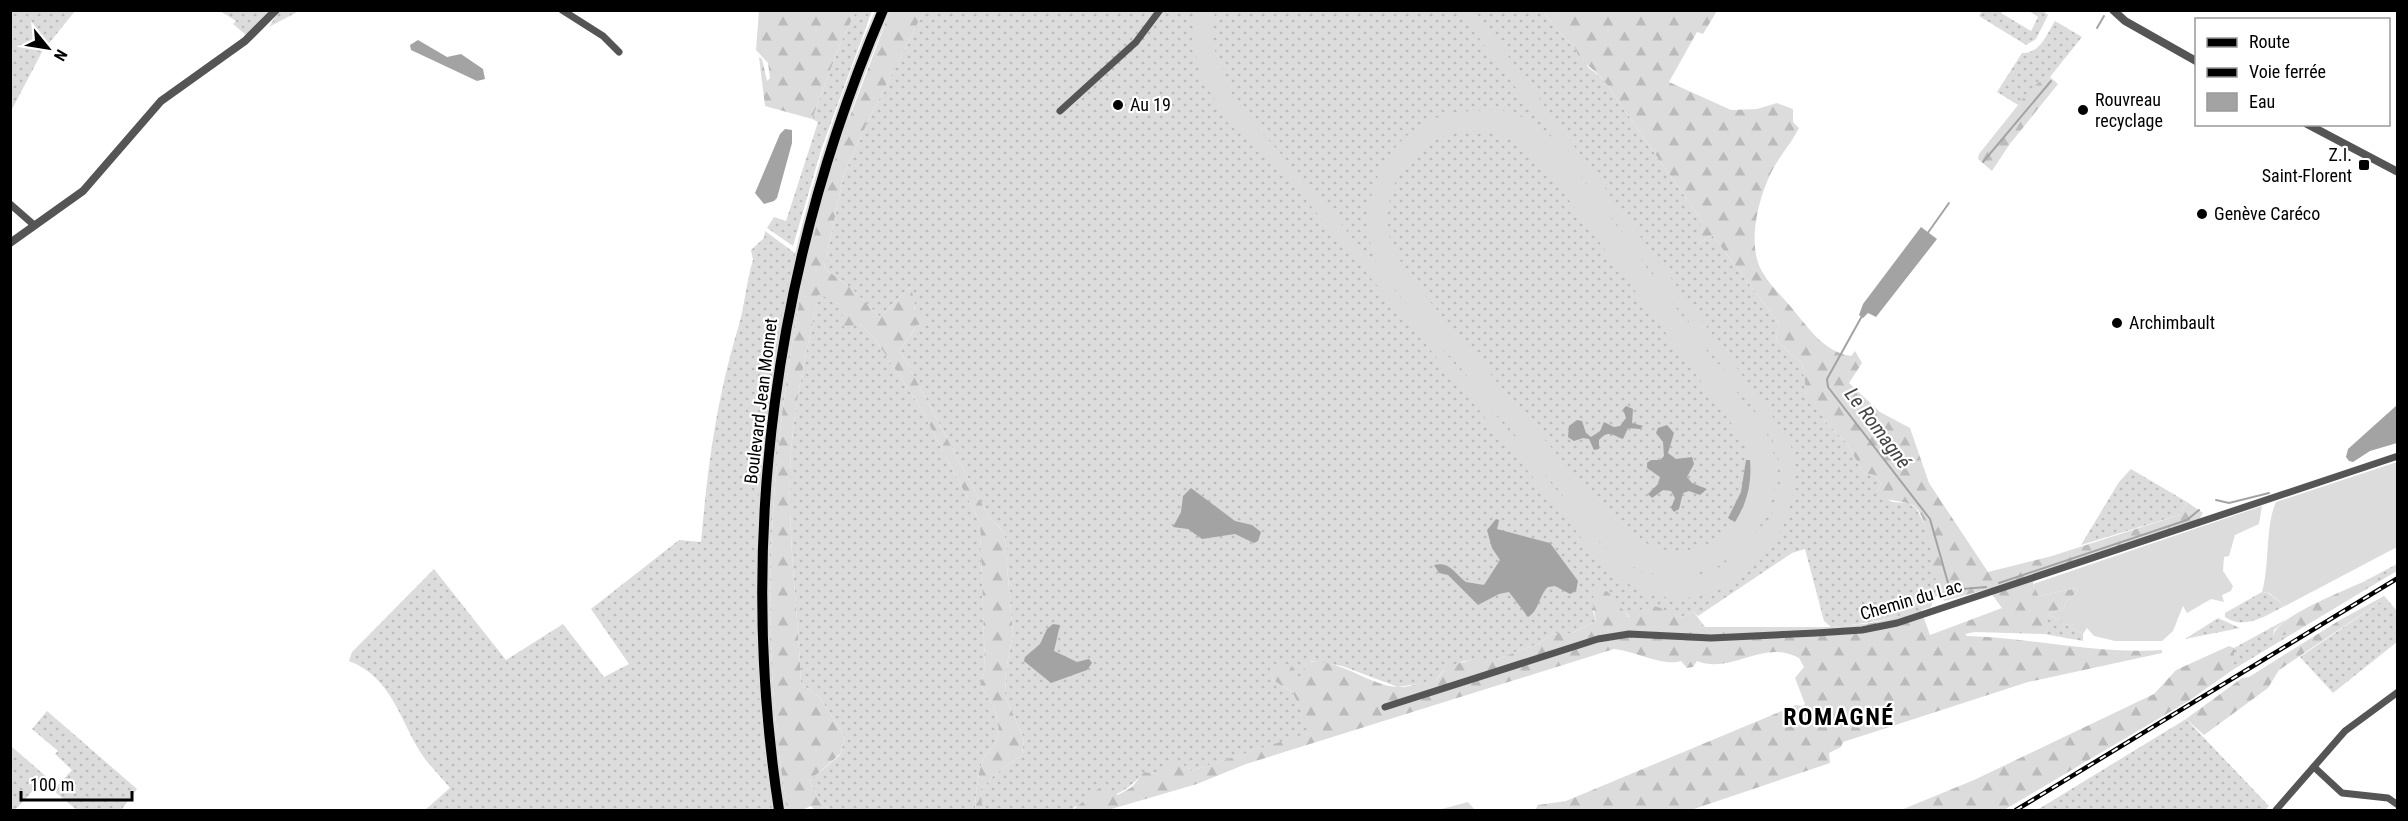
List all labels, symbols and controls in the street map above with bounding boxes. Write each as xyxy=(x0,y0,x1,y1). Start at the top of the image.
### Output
north arrow xyxy=(18,18,78,78)
legend xyxy=(2195,18,2390,126)
text: Route xyxy=(2249,31,2290,52)
text: N xyxy=(50,46,71,64)
text: Voie ferrée xyxy=(2249,61,2326,82)
place label: Rouvreau recyclage xyxy=(2095,89,2163,131)
text: Eau xyxy=(2249,91,2275,112)
place label: Au 19 xyxy=(1130,94,1171,115)
marker: Au 19 xyxy=(1111,98,1125,112)
marker: Rouvreau recyclage xyxy=(2076,103,2090,117)
place label: Z.I. Saint-Florent xyxy=(2262,144,2352,186)
marker: Z.I. Saint-Florent xyxy=(2357,158,2371,172)
place label: Genève Caréco xyxy=(2214,203,2320,224)
marker: Genève Caréco xyxy=(2195,207,2209,221)
place label: Archimbault xyxy=(2129,312,2215,333)
marker: Archimbault xyxy=(2110,316,2124,330)
street label: Boulevard Jean Monnet xyxy=(740,317,781,485)
water label: Le Romagné xyxy=(1840,383,1917,474)
street label: Chemin du Lac xyxy=(1857,575,1964,624)
district label: ROMAGNÉ xyxy=(1783,703,1895,731)
scale bar xyxy=(21,764,132,802)
text: 100 m xyxy=(30,774,74,795)

